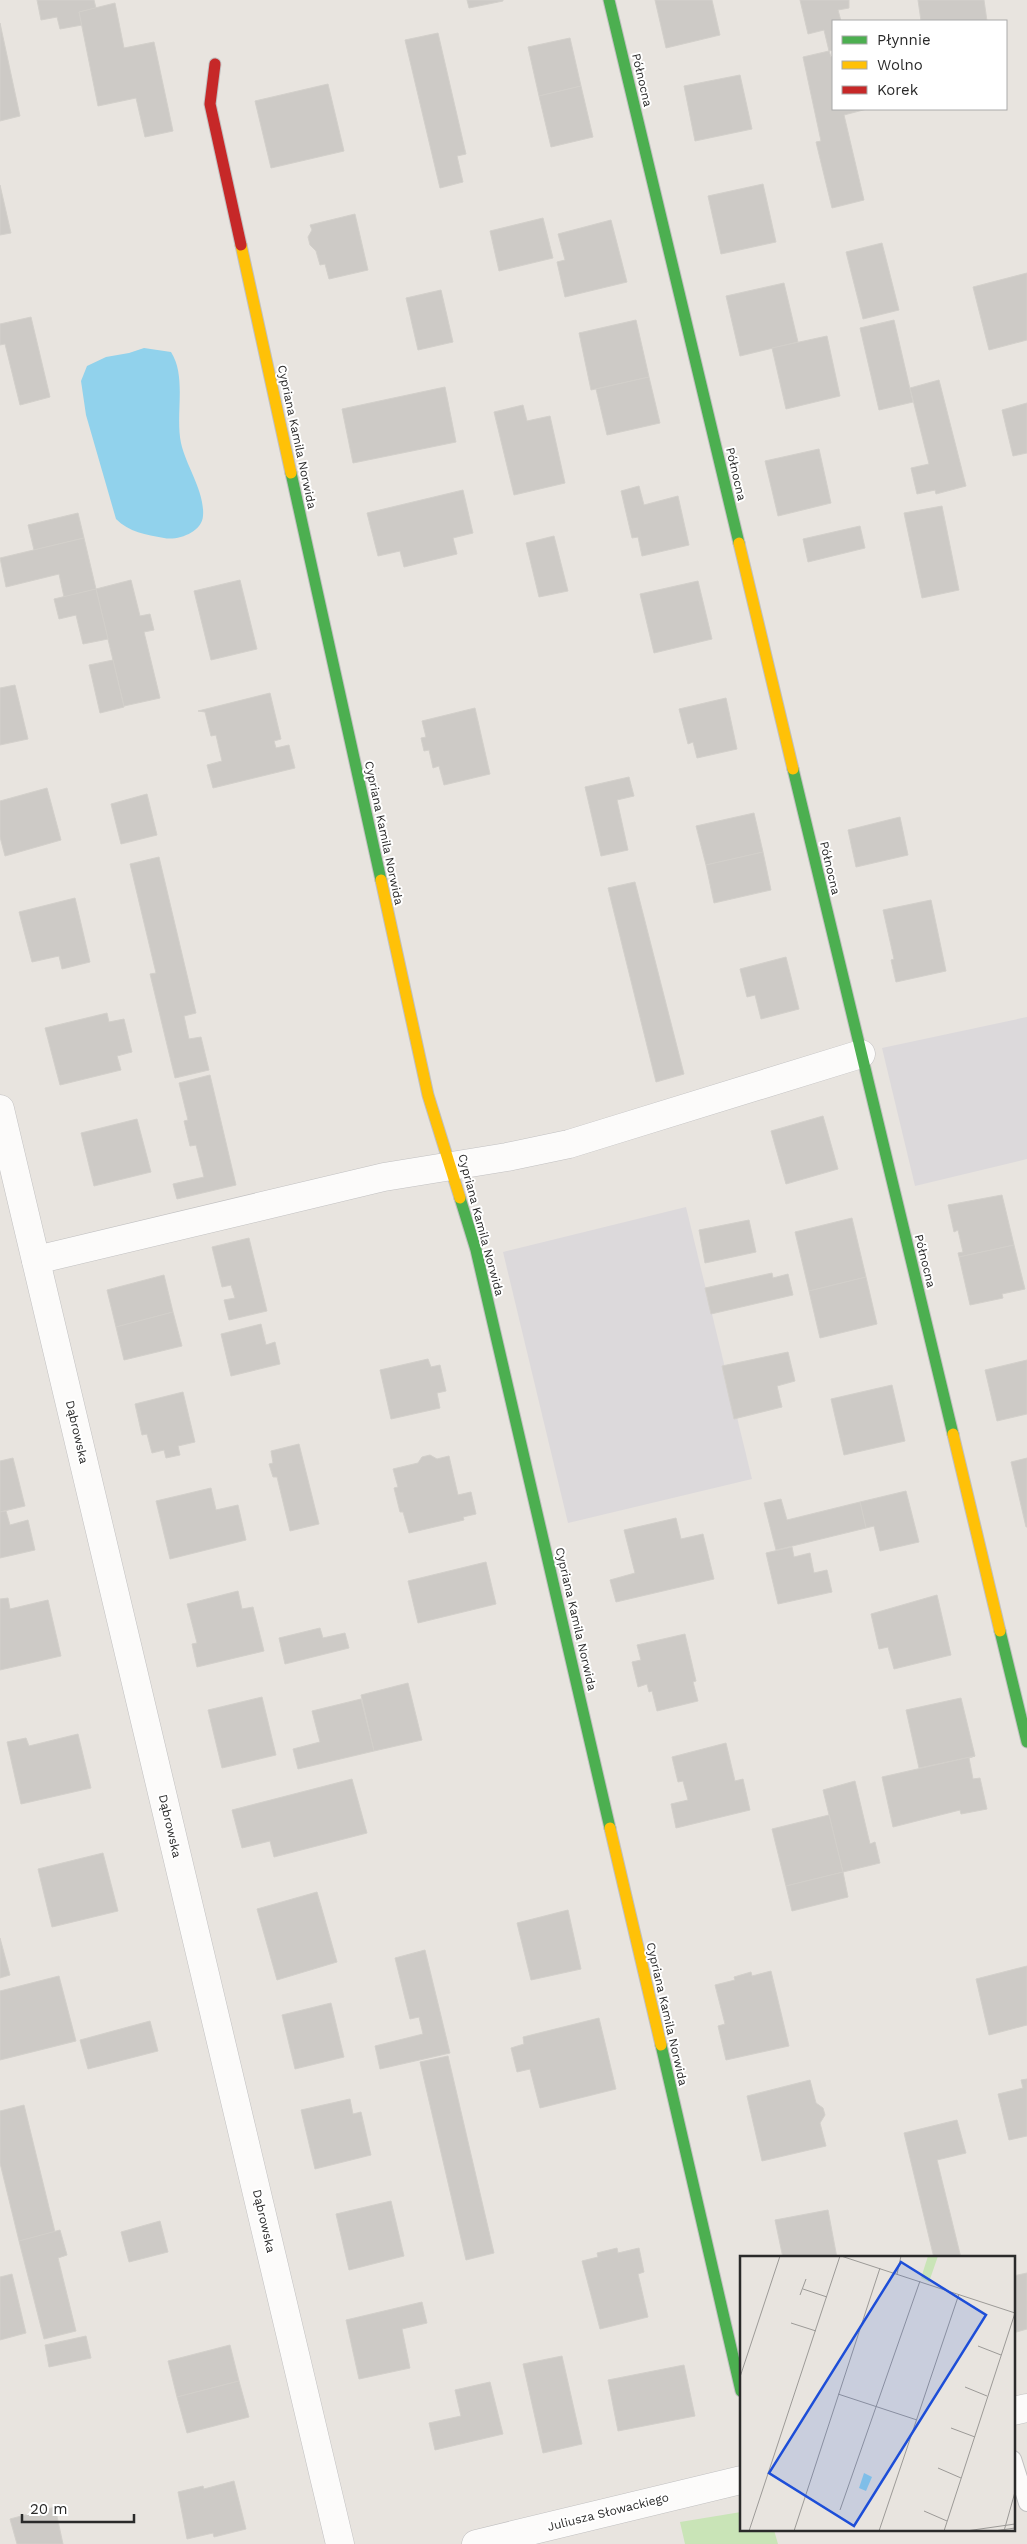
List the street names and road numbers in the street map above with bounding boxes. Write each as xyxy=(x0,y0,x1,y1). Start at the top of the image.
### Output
street label: Północna xyxy=(629,52,655,108)
street label: Cypriana Kamila Norwida xyxy=(275,364,319,510)
street label: Północna xyxy=(723,446,749,502)
street label: Cypriana Kamila Norwida xyxy=(362,760,406,906)
street label: Północna xyxy=(817,840,843,896)
street label: Cypriana Kamila Norwida xyxy=(455,1152,507,1298)
street label: Północna xyxy=(912,1233,938,1289)
street label: Dąbrowska xyxy=(63,1399,91,1465)
street label: Cypriana Kamila Norwida xyxy=(553,1546,599,1692)
street label: Dąbrowska xyxy=(156,1793,184,1859)
street label: Cypriana Kamila Norwida xyxy=(644,1941,690,2087)
street label: Dąbrowska xyxy=(250,2188,278,2254)
street label: Juliusza Słowackiego xyxy=(546,2490,670,2534)

